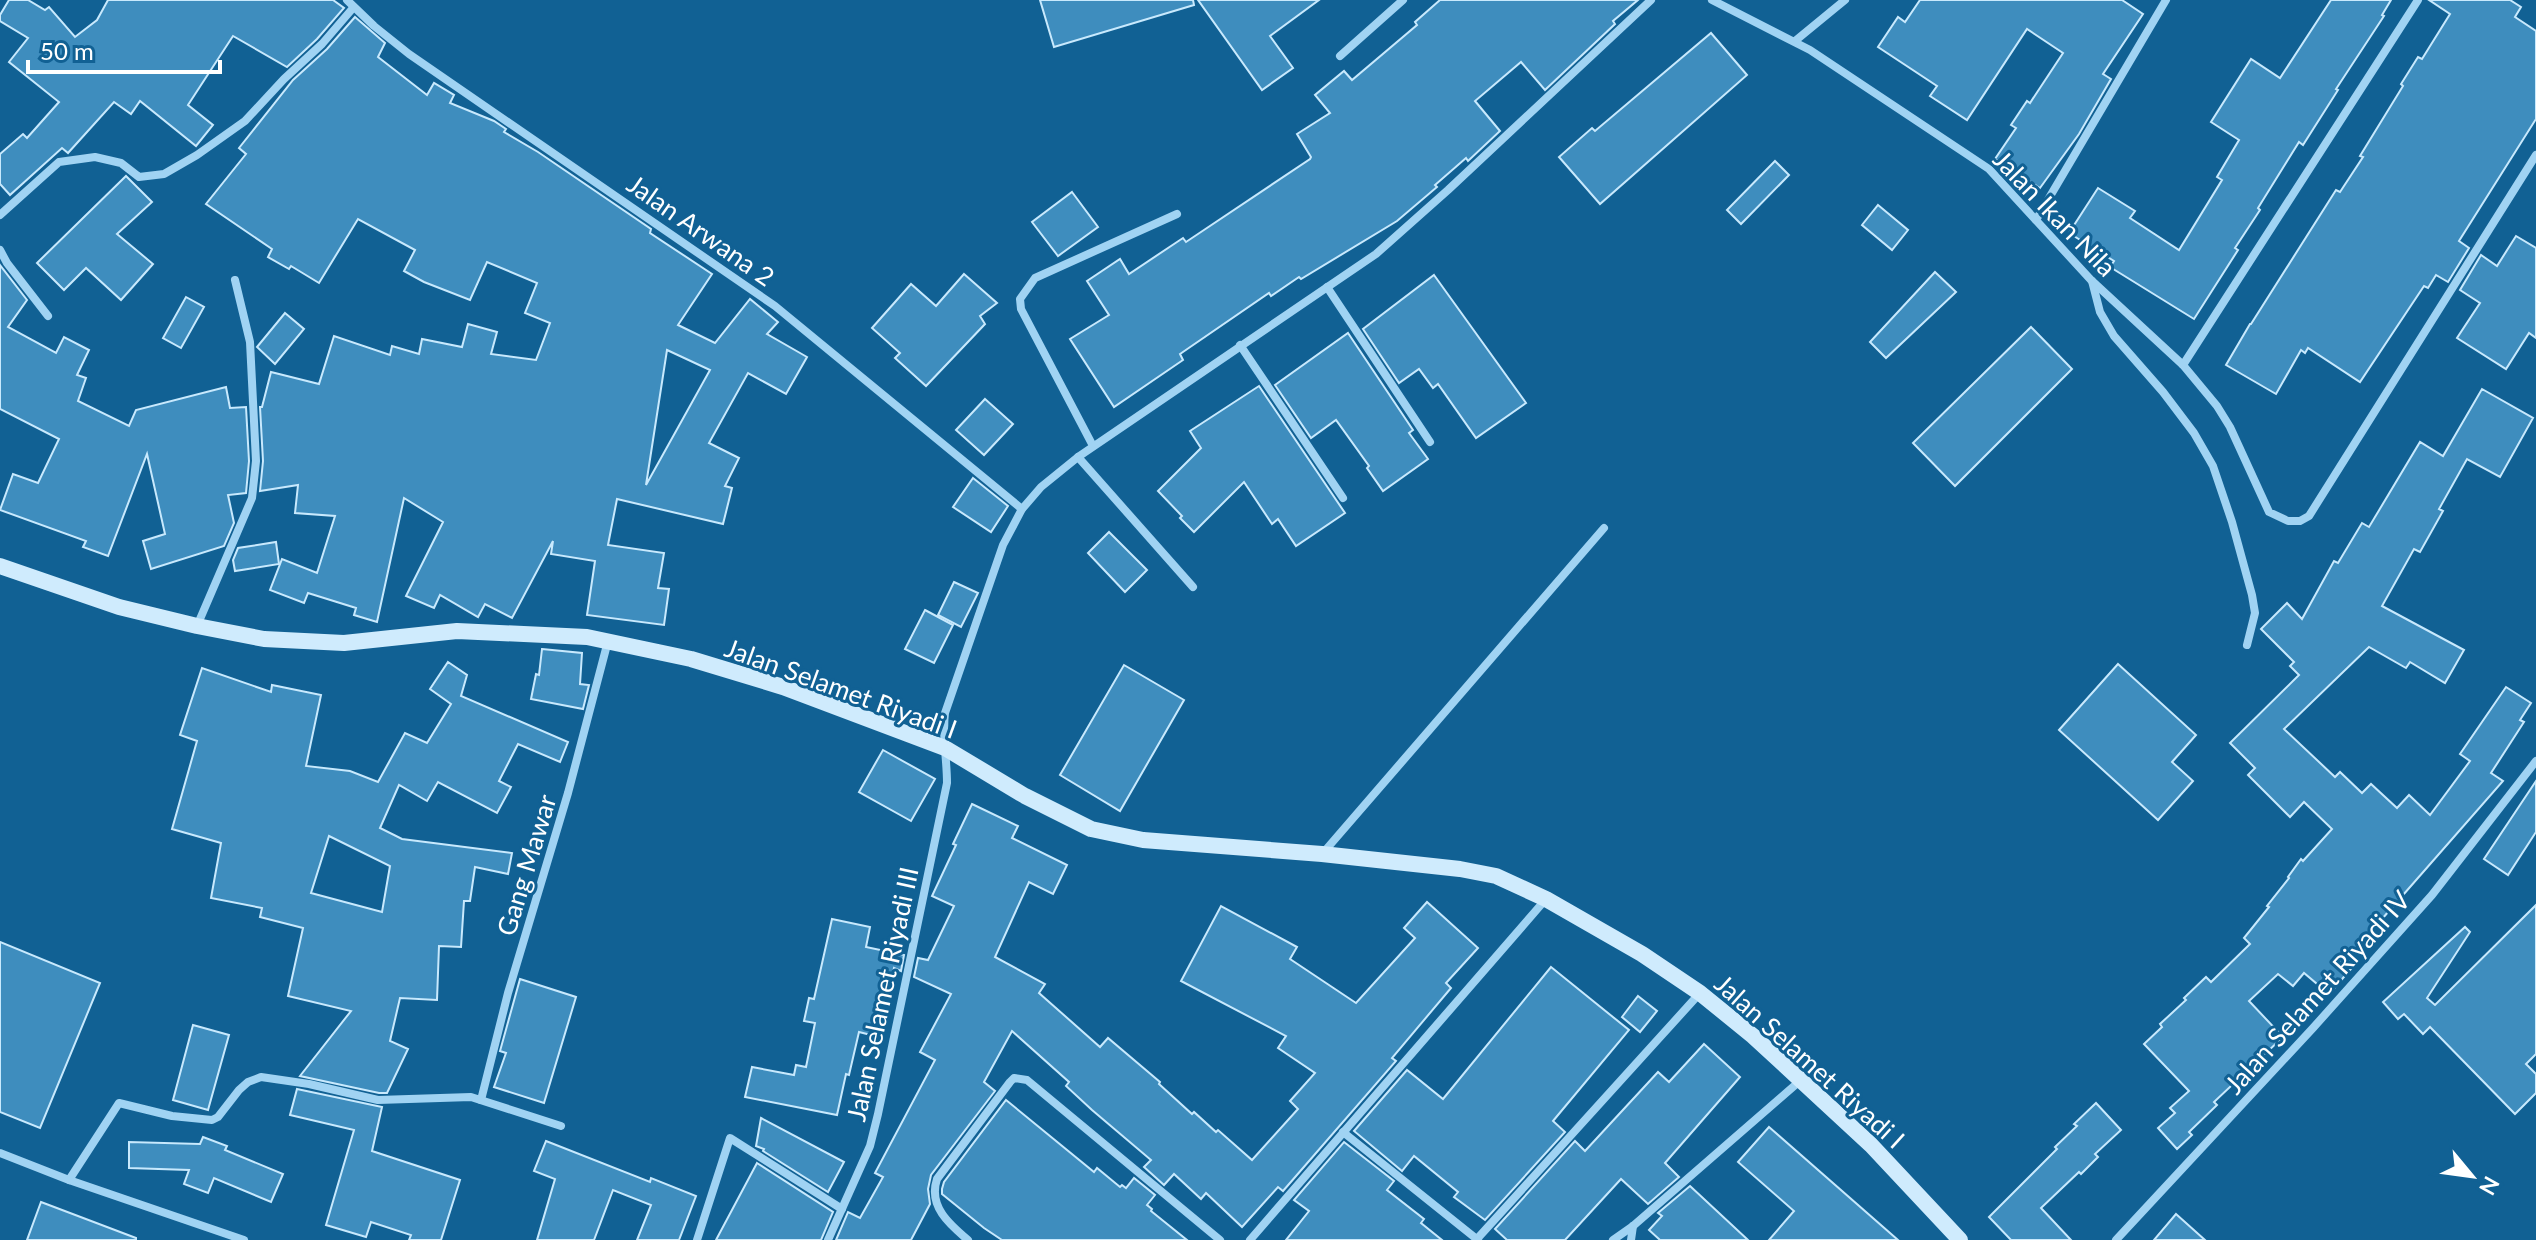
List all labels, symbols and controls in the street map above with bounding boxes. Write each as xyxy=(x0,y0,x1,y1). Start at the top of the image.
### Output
scale bar xyxy=(28,24,220,74)
text: 50 m xyxy=(40,36,94,65)
street label: Jalan Ikan Nila xyxy=(1987,143,2123,283)
street label: Jalan Arwana 2 xyxy=(621,168,781,292)
street label: Jalan Selamet Riyadi I xyxy=(721,631,961,745)
street label: Gang Mawar xyxy=(489,790,563,939)
street label: Jalan Selamet Riyadi III xyxy=(839,864,925,1124)
street label: Jalan Selamet Riyadi IV xyxy=(2217,884,2417,1100)
street label: Jalan Selamet Riyadi I xyxy=(1708,967,1912,1155)
north arrow xyxy=(2432,1136,2512,1216)
text: N xyxy=(2474,1172,2506,1200)

